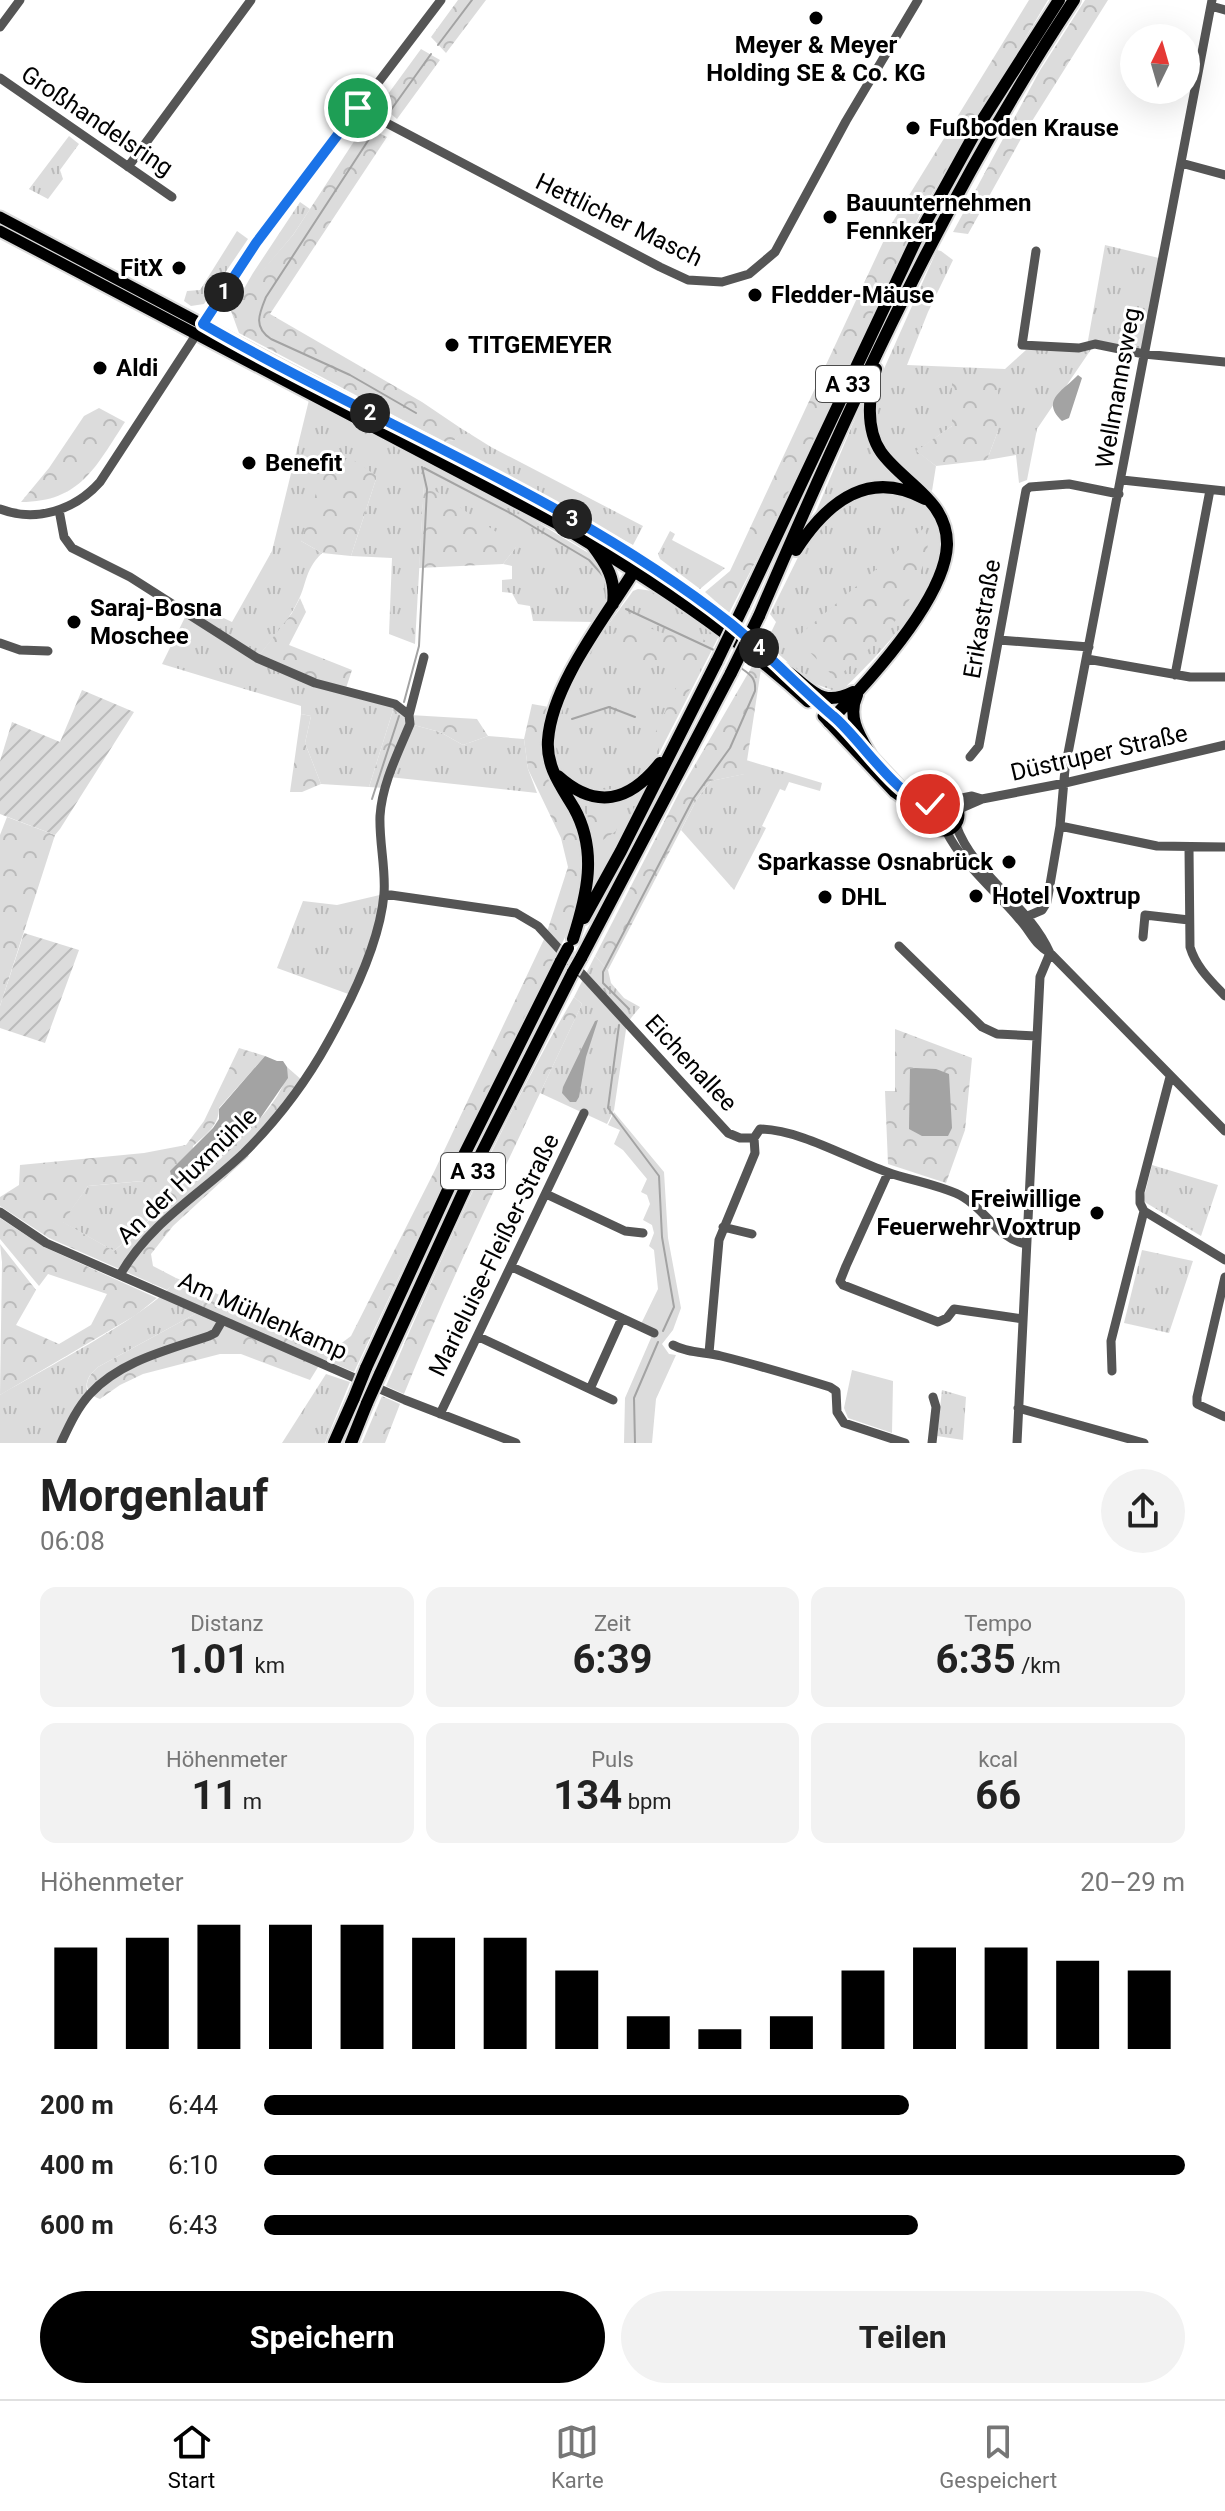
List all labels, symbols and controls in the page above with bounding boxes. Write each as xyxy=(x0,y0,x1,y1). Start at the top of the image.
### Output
marker: Meyer & Meyer Holding SE & Co. KG xyxy=(807,9,825,27)
north arrow xyxy=(1120,24,1200,104)
map controls xyxy=(1120,24,1200,104)
place label: Meyer & Meyer Holding SE & Co. KG xyxy=(706,31,926,87)
street label: Großhandelsring xyxy=(16,60,178,182)
pin xyxy=(324,74,392,142)
icon: arrive xyxy=(336,86,380,130)
place label: Fußboden Krause xyxy=(929,114,1119,142)
marker: Fußboden Krause xyxy=(904,119,922,137)
street label: Hettlicher Masch xyxy=(531,168,707,272)
place label: Bauunternehmen Fennker xyxy=(846,189,1031,245)
marker: Bauunternehmen Fennker xyxy=(821,208,839,226)
place label: FitX xyxy=(120,254,163,282)
marker: FitX xyxy=(170,259,188,277)
pin: 1 xyxy=(204,272,244,312)
text: 1 xyxy=(218,279,230,304)
place label: Fledder-Mäuse xyxy=(771,281,934,309)
marker: Fledder-Mäuse xyxy=(746,286,764,304)
street label: Wellmannsweg xyxy=(1090,306,1146,470)
place label: TITGEMEYER xyxy=(468,331,612,359)
marker: TITGEMEYER xyxy=(443,336,461,354)
place label: Aldi xyxy=(116,354,158,382)
marker: Aldi xyxy=(91,359,109,377)
road number: A 33 xyxy=(816,366,880,402)
pin: 2 xyxy=(350,393,390,433)
text: 2 xyxy=(364,400,376,425)
place label: Benefit xyxy=(265,449,342,477)
marker: Benefit xyxy=(240,454,258,472)
pin: 3 xyxy=(552,499,592,539)
text: 3 xyxy=(566,506,578,531)
street label: Erikastraße xyxy=(958,557,1006,681)
place label: Saraj-Bosna Moschee xyxy=(90,594,222,650)
marker: Saraj-Bosna Moschee xyxy=(65,613,83,631)
pin: 4 xyxy=(739,628,779,668)
text: 4 xyxy=(753,635,765,660)
street label: Düstruper Straße xyxy=(1008,719,1190,787)
pin xyxy=(896,770,964,838)
icon: check xyxy=(908,782,952,826)
place label: Sparkasse Osnabrück xyxy=(758,848,994,876)
marker: Sparkasse Osnabrück xyxy=(1000,853,1018,871)
place label: Hotel Voxtrup xyxy=(992,882,1140,910)
place label: DHL xyxy=(841,883,887,911)
marker: Hotel Voxtrup xyxy=(967,887,985,905)
marker: DHL xyxy=(816,888,834,906)
street label: Eichenallee xyxy=(639,1009,743,1117)
street label: An der Huxmühle xyxy=(111,1102,263,1250)
street label: Marieluise-Fleißer-Straße xyxy=(423,1129,565,1381)
road number: A 33 xyxy=(441,1153,505,1189)
place label: Freiwillige Feuerwehr Voxtrup xyxy=(876,1185,1081,1241)
marker: Freiwillige Feuerwehr Voxtrup xyxy=(1088,1204,1106,1222)
street label: Am Mühlenkamp xyxy=(174,1266,352,1366)
button: share xyxy=(1101,1469,1185,1553)
text: Morgenlauf xyxy=(40,1470,268,1522)
text: 06:08 xyxy=(40,1526,105,1556)
text: Distanz xyxy=(190,1611,264,1636)
text: Zeit xyxy=(594,1611,631,1636)
text: Tempo xyxy=(964,1611,1032,1636)
text: 1.01 xyxy=(169,1636,249,1683)
text: 6:39 xyxy=(572,1636,653,1683)
text: 6:35 xyxy=(936,1636,1016,1683)
text: km xyxy=(249,1653,285,1678)
text: /km xyxy=(1016,1653,1061,1678)
text: Höhenmeter xyxy=(166,1747,288,1772)
text: Puls xyxy=(591,1747,634,1772)
text: kcal xyxy=(978,1747,1018,1772)
text: 11 xyxy=(192,1772,237,1819)
text: 134 xyxy=(553,1772,622,1819)
text: 66 xyxy=(975,1772,1021,1819)
text: m xyxy=(237,1789,262,1814)
text: bpm xyxy=(622,1789,672,1814)
text: Höhenmeter xyxy=(40,1867,184,1897)
text: 20–29 m xyxy=(1080,1867,1185,1897)
text: 200 m xyxy=(40,2090,114,2120)
text: 6:44 xyxy=(168,2090,218,2120)
text: 400 m xyxy=(40,2150,114,2180)
text: 6:10 xyxy=(168,2150,218,2180)
text: 600 m xyxy=(40,2210,114,2240)
text: 6:43 xyxy=(168,2210,218,2240)
button: Speichern xyxy=(40,2291,605,2383)
button: Teilen xyxy=(621,2291,1185,2383)
tab: Start xyxy=(168,2420,215,2493)
tab: Karte xyxy=(551,2420,604,2493)
tab: Gespeichert xyxy=(939,2420,1057,2493)

